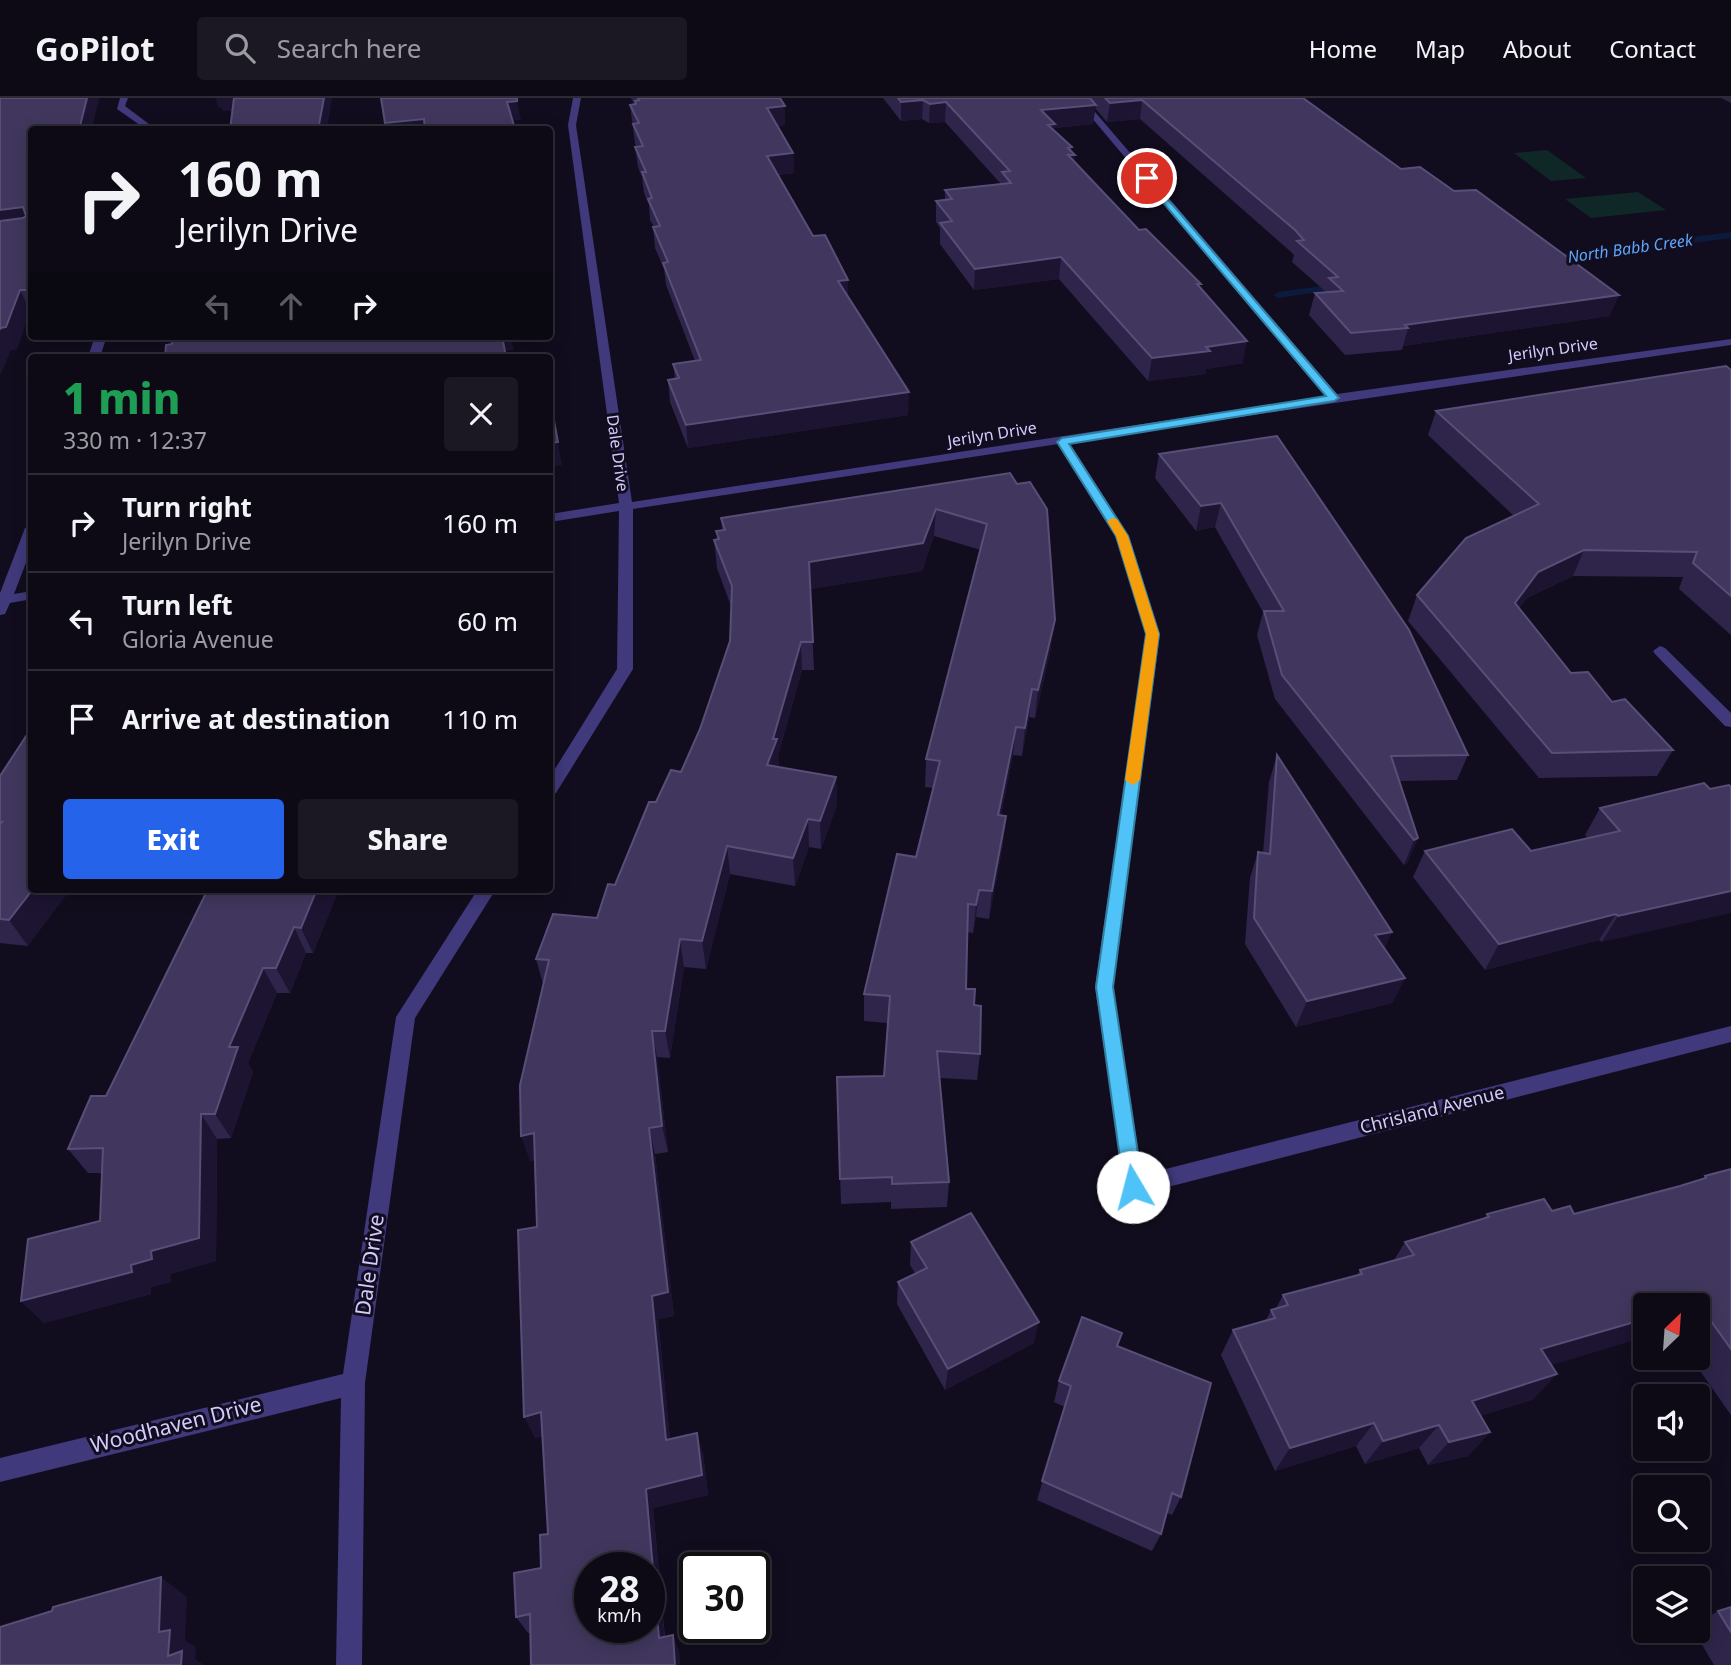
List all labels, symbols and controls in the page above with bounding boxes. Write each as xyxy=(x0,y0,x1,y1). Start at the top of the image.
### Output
search box xyxy=(197,17,687,80)
text: GoPilot xyxy=(35,26,155,71)
icon: search xyxy=(221,29,259,67)
text: Search here xyxy=(277,30,421,66)
text: Home xyxy=(1309,32,1377,65)
text: Map xyxy=(1415,32,1465,65)
text: About xyxy=(1503,32,1571,65)
text: Contact xyxy=(1609,32,1696,65)
text: 160 m xyxy=(178,145,323,211)
pin xyxy=(1117,148,1177,208)
icon: right xyxy=(63,154,154,245)
icon: arrive xyxy=(1128,159,1166,197)
text: Jerilyn Drive xyxy=(178,208,358,251)
water label: North Babb Creek xyxy=(1566,228,1695,268)
icon: left xyxy=(199,287,237,325)
icon: ahead xyxy=(272,287,310,325)
icon: right xyxy=(345,287,383,325)
street label: Jerilyn Drive xyxy=(1505,332,1599,366)
text: 1 min xyxy=(63,369,180,426)
button: close xyxy=(444,377,518,451)
street label: Dale Drive xyxy=(602,413,634,493)
street label: Jerilyn Drive xyxy=(944,416,1038,452)
text: 330 m · 12:37 xyxy=(63,424,207,456)
text: Turn right xyxy=(122,489,252,525)
icon: right xyxy=(63,504,101,542)
text: 160 m xyxy=(442,505,518,541)
text: Jerilyn Drive xyxy=(122,525,251,557)
text: Turn left xyxy=(122,587,233,623)
icon: left xyxy=(63,602,101,640)
text: 60 m xyxy=(457,603,518,639)
text: Gloria Avenue xyxy=(122,623,274,655)
icon: arrive xyxy=(63,700,101,738)
text: Arrive at destination xyxy=(122,701,391,737)
text: 110 m xyxy=(442,701,518,737)
button: Exit xyxy=(63,799,284,879)
button: Share xyxy=(298,799,518,879)
street label: Chrisland Avenue xyxy=(1357,1079,1506,1139)
position arrow xyxy=(1096,1150,1170,1224)
street label: Dale Drive xyxy=(348,1213,390,1317)
north arrow xyxy=(1633,1293,1710,1370)
map controls xyxy=(1633,1293,1710,1643)
button: sound xyxy=(1633,1384,1710,1461)
street label: Woodhaven Drive xyxy=(87,1389,264,1459)
button: search xyxy=(1633,1475,1710,1552)
speed limit sign: 30 xyxy=(679,1552,770,1643)
text: 28 xyxy=(599,1565,640,1612)
button: layers xyxy=(1633,1566,1710,1643)
text: km/h xyxy=(597,1603,642,1627)

